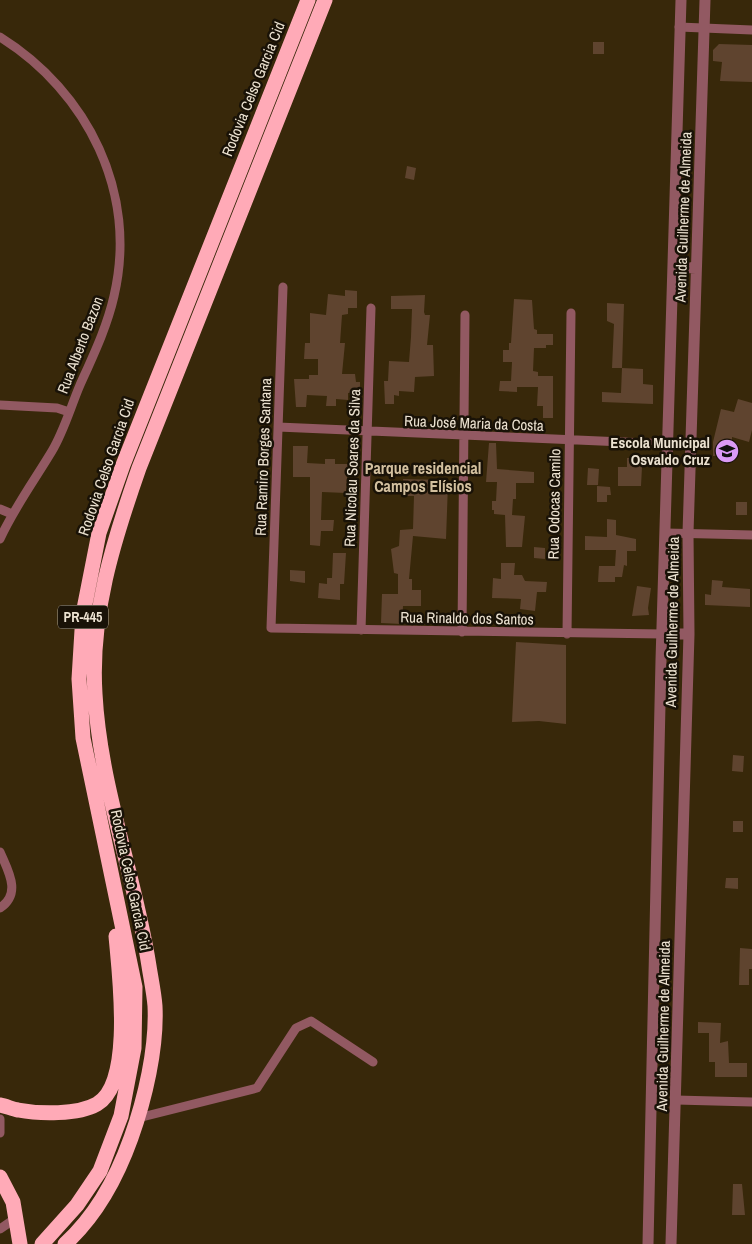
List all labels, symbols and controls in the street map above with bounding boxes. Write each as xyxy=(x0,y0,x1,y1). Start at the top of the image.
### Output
street label: Rodovia Celso Garcia Cid xyxy=(216,19,290,159)
street label: Avenida Guilherme de Almeida xyxy=(669,131,696,304)
street label: Rua Alberto Bazon xyxy=(52,293,108,397)
street label: Rua Ramiro Borges Santana xyxy=(250,378,276,536)
street label: Rua Nicolau Soares da Silva xyxy=(339,389,365,547)
street label: Rodovia Celso Garcia Cid xyxy=(73,396,139,538)
street label: Rua José Maria da Costa xyxy=(404,410,544,436)
place label: Escola Municipal Osvaldo Cruz xyxy=(610,432,710,470)
school or university icon: Escola Municipal Osvaldo Cruz xyxy=(714,438,740,464)
street label: Rua Odocas Camilo xyxy=(543,448,565,560)
district label: Parque residencial Campos Elísios xyxy=(365,457,481,497)
street label: Avenida Guilherme de Almeida xyxy=(660,536,684,709)
road number: PR-445 xyxy=(58,606,108,628)
street label: Rua Rinaldo dos Santos xyxy=(400,606,534,630)
street label: Rodovia Celso Garcia Cid xyxy=(106,808,156,952)
street label: Avenida Guilherme de Almeida xyxy=(651,940,675,1113)

